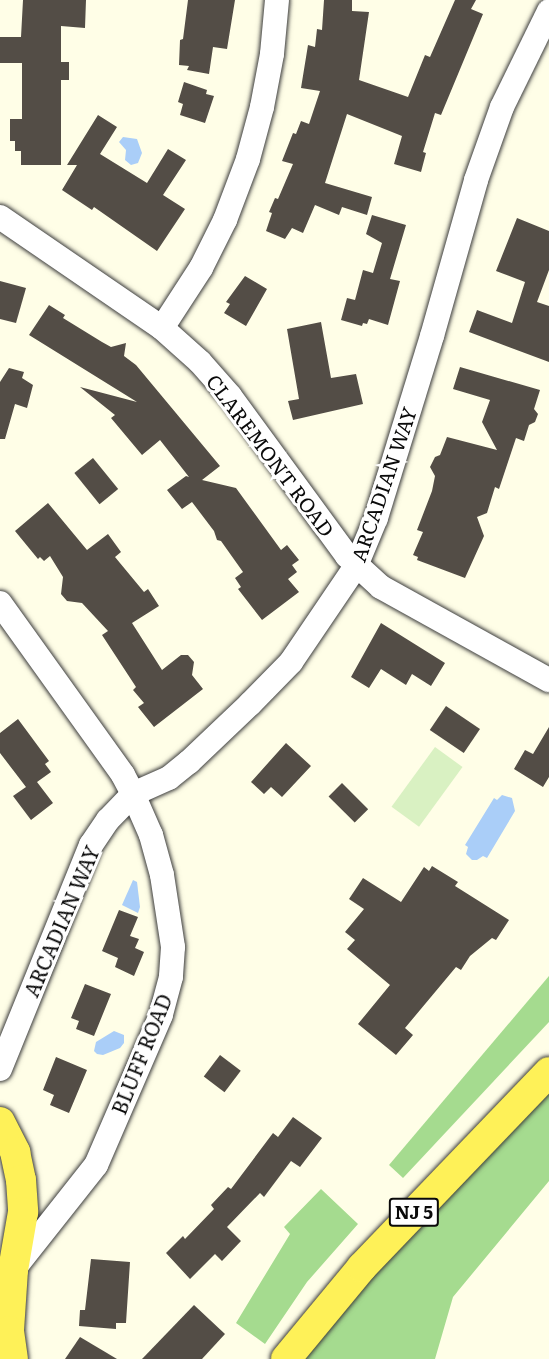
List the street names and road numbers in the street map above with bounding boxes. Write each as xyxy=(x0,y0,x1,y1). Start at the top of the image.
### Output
street label: CLAREMONT ROAD xyxy=(202,369,340,541)
street label: ARCADIAN WAY xyxy=(345,403,421,565)
street label: ARCADIAN WAY xyxy=(18,842,104,1000)
street label: BLUFF ROAD xyxy=(106,990,176,1118)
road number: NJ 5 xyxy=(388,1197,440,1227)

